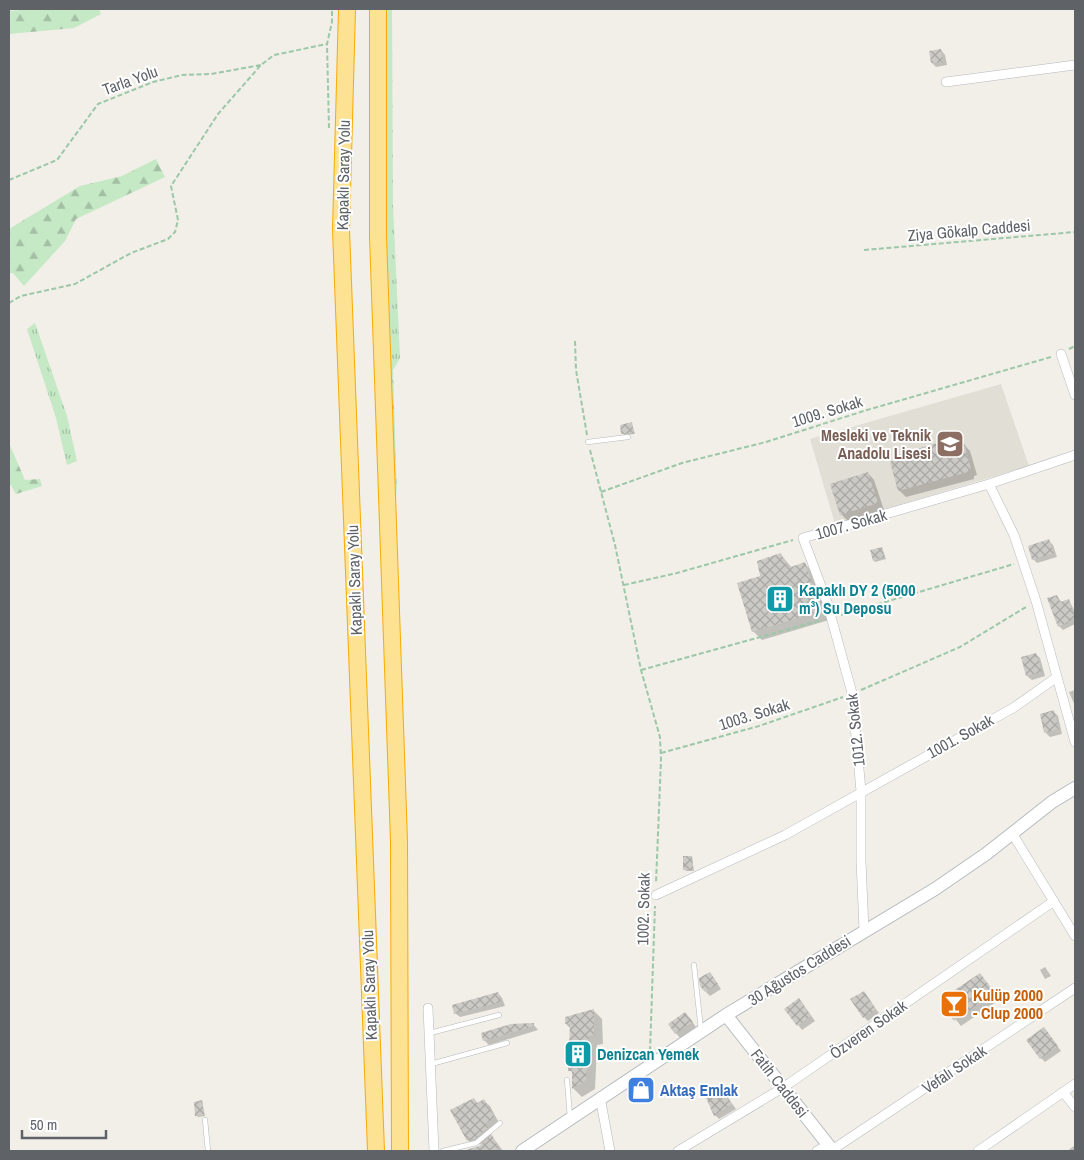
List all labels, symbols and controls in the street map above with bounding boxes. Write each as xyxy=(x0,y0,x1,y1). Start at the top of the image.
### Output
street label: Tarla Yolu xyxy=(99,60,161,100)
street label: Kapaklı Saray Yolu xyxy=(331,120,355,230)
street label: Ziya Gökalp Caddesi xyxy=(907,214,1031,246)
street label: 1009. Sokak xyxy=(789,390,866,432)
place label: Mesleki ve Teknik Anadolu Lisesi xyxy=(821,424,932,464)
school or university icon: Mesleki ve Teknik Anadolu Lisesi xyxy=(935,429,965,459)
street label: 1007. Sokak xyxy=(813,503,890,545)
street label: Kapaklı Saray Yolu xyxy=(341,524,367,636)
place label: Kapaklı DY 2 (5000 m³) Su Deposu xyxy=(799,579,915,619)
building icon: Kapaklı DY 2 (5000 m³) Su Deposu xyxy=(765,584,795,614)
street label: 1012. Sokak xyxy=(840,692,870,767)
street label: 1003. Sokak xyxy=(716,693,793,735)
street label: 1001. Sokak xyxy=(923,708,998,763)
street label: 1002. Sokak xyxy=(631,872,655,946)
street label: Kapaklı Saray Yolu xyxy=(356,929,382,1041)
street label: 30 Ağustos Caddesi xyxy=(743,930,855,1010)
place label: Kulüp 2000 - Clup 2000 xyxy=(973,984,1043,1024)
bar icon: Kulüp 2000 - Clup 2000 xyxy=(939,989,969,1019)
street label: Özveren Sokak xyxy=(825,994,911,1064)
building icon: Denizcan Yemek xyxy=(563,1039,593,1069)
street label: Vefalı Sokak xyxy=(918,1039,991,1099)
place label: Denizcan Yemek xyxy=(597,1043,700,1065)
street label: Fatih Caddesi xyxy=(746,1044,814,1122)
shop icon: Aktaş Emlak xyxy=(626,1075,656,1105)
place label: Aktaş Emlak xyxy=(660,1079,739,1101)
scale bar xyxy=(22,1108,106,1140)
text: 50 m xyxy=(30,1114,57,1135)

